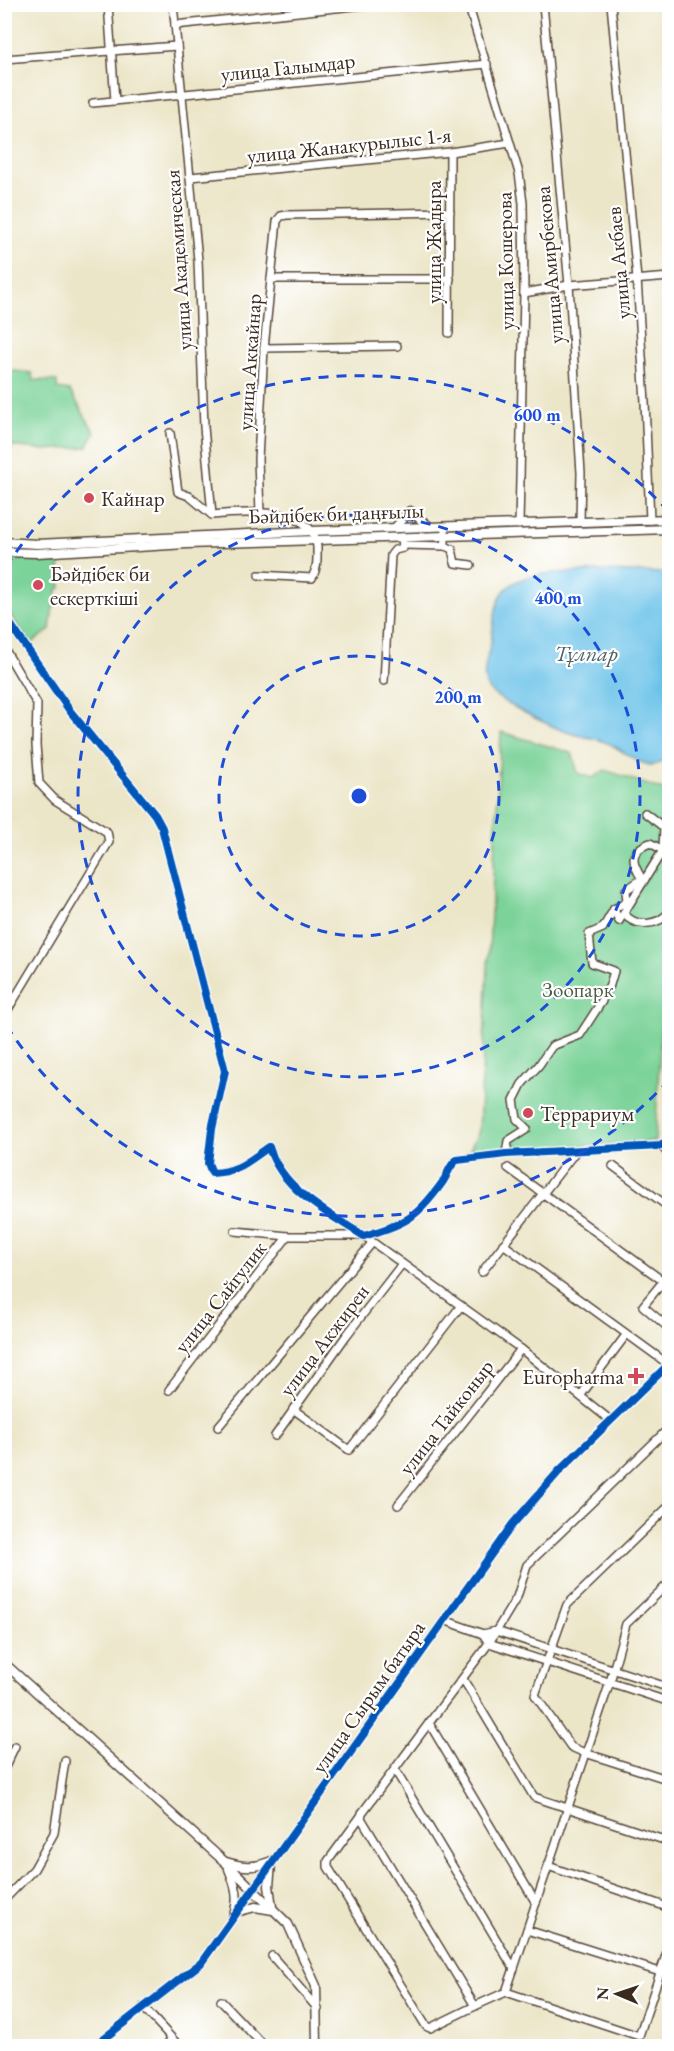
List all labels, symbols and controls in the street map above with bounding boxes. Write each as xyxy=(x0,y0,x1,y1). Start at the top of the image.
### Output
street label: улица Галымдар xyxy=(219,47,357,87)
street label: улица Жанакурылыс 1-я xyxy=(245,121,453,169)
street label: улица Академическая xyxy=(158,169,198,351)
street label: улица Жадыра xyxy=(420,180,447,304)
street label: улица Амирбекова xyxy=(529,184,569,345)
street label: улица Кошерова xyxy=(490,191,520,330)
street label: улица Акбаев xyxy=(600,206,636,320)
street label: улица Аккайнар xyxy=(231,293,267,431)
text: 600 m xyxy=(513,403,561,426)
place label: Кайнар xyxy=(101,485,165,512)
marker: Кайнар xyxy=(82,491,96,505)
street label: Бәйдібек би даңғылы xyxy=(247,496,425,530)
place label: Бәйдібек би ескерткіші xyxy=(50,560,150,611)
marker: Бәйдібек би ескерткіші xyxy=(31,578,45,592)
text: 400 m xyxy=(534,586,582,609)
water label: Тұлпар xyxy=(554,639,618,668)
text: 200 m xyxy=(434,685,482,708)
centre of rings xyxy=(349,786,369,806)
park label: Зоопарк xyxy=(542,976,614,1003)
place label: Террариум xyxy=(540,1100,634,1127)
marker: Террариум xyxy=(521,1106,535,1120)
street label: улица Сайгулик xyxy=(168,1236,272,1358)
street label: улица Акжирен xyxy=(273,1278,375,1401)
street label: улица Тайконыр xyxy=(392,1354,500,1480)
place label: Europharma xyxy=(522,1363,625,1390)
marker: Europharma xyxy=(629,1369,643,1383)
street label: улица Сырым батыра xyxy=(305,1615,431,1779)
north arrow xyxy=(587,1964,647,2024)
text: N xyxy=(592,1987,613,2000)

